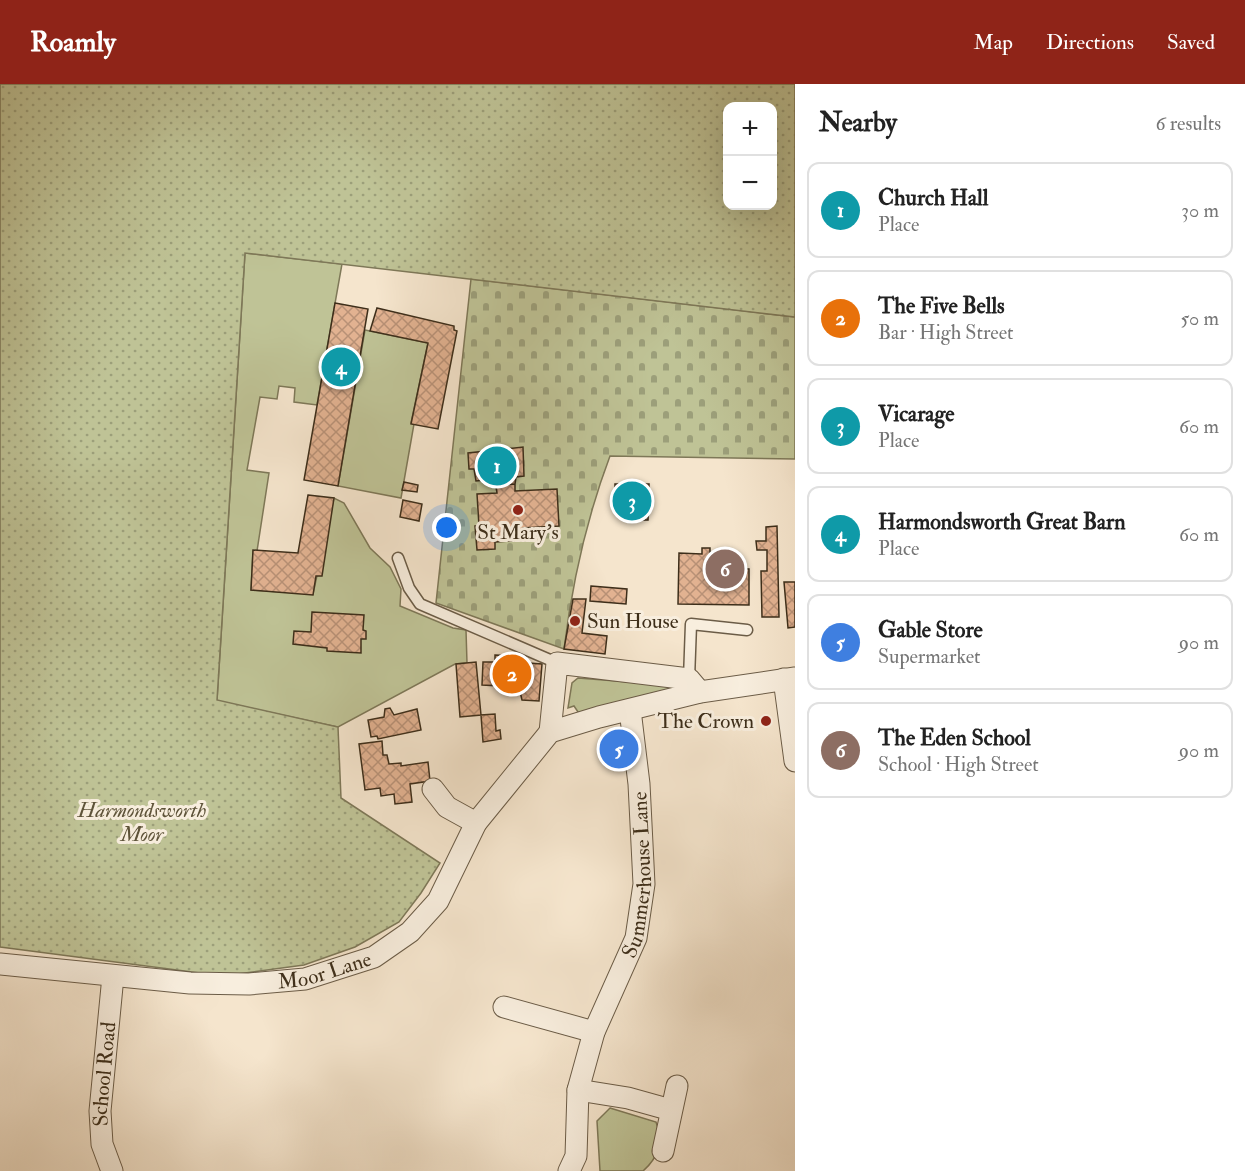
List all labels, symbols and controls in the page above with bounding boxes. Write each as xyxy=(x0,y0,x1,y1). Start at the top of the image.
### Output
text: Roamly xyxy=(30,25,116,60)
text: Map xyxy=(973,29,1013,56)
text: Directions xyxy=(1046,29,1134,56)
text: Saved xyxy=(1167,29,1215,56)
map controls xyxy=(723,102,777,210)
button: + xyxy=(723,102,777,156)
text: Nearby xyxy=(819,107,897,139)
text: 6 results xyxy=(1155,111,1221,136)
button: − xyxy=(723,156,777,210)
text: Church Hall xyxy=(878,184,988,212)
text: 1 xyxy=(837,198,844,223)
text: 30 m xyxy=(1181,198,1219,223)
text: Place xyxy=(878,212,919,237)
text: The Five Bells xyxy=(878,292,1005,320)
text: 2 xyxy=(835,306,846,331)
text: 50 m xyxy=(1180,306,1219,331)
text: Bar · High Street xyxy=(878,320,1014,345)
pin: 4 xyxy=(322,344,360,390)
text: Vicarage xyxy=(878,400,954,428)
text: 3 xyxy=(837,414,844,439)
text: 60 m xyxy=(1179,414,1219,439)
text: Place xyxy=(878,428,919,453)
pin: 1 xyxy=(478,444,516,488)
pin: 3 xyxy=(612,478,652,524)
marker: St Mary's xyxy=(511,503,525,517)
text: Harmondsworth Great Barn xyxy=(878,508,1126,536)
your location xyxy=(432,513,461,542)
place label: St Mary's xyxy=(477,519,559,546)
text: 4 xyxy=(835,522,846,547)
text: 60 m xyxy=(1179,522,1219,547)
text: Place xyxy=(878,536,919,561)
pin: 6 xyxy=(706,546,744,592)
place label: Sun House xyxy=(587,608,679,635)
marker: Sun House xyxy=(568,614,582,628)
text: Gable Store xyxy=(878,616,983,644)
text: 5 xyxy=(836,630,845,655)
text: 90 m xyxy=(1179,630,1219,655)
text: Supermarket xyxy=(878,644,981,669)
pin: 2 xyxy=(492,652,532,696)
place label: The Crown xyxy=(658,708,754,735)
marker: The Crown xyxy=(759,714,773,728)
text: The Eden School xyxy=(878,724,1031,752)
pin: 5 xyxy=(600,726,638,772)
text: 6 xyxy=(835,738,846,763)
text: 90 m xyxy=(1179,738,1219,763)
text: School · High Street xyxy=(878,752,1039,777)
street label: Summerhouse Lane xyxy=(616,791,658,962)
park label: Harmondsworth Moor xyxy=(77,797,206,848)
street label: Moor Lane xyxy=(277,946,375,995)
street label: School Road xyxy=(87,1020,123,1127)

